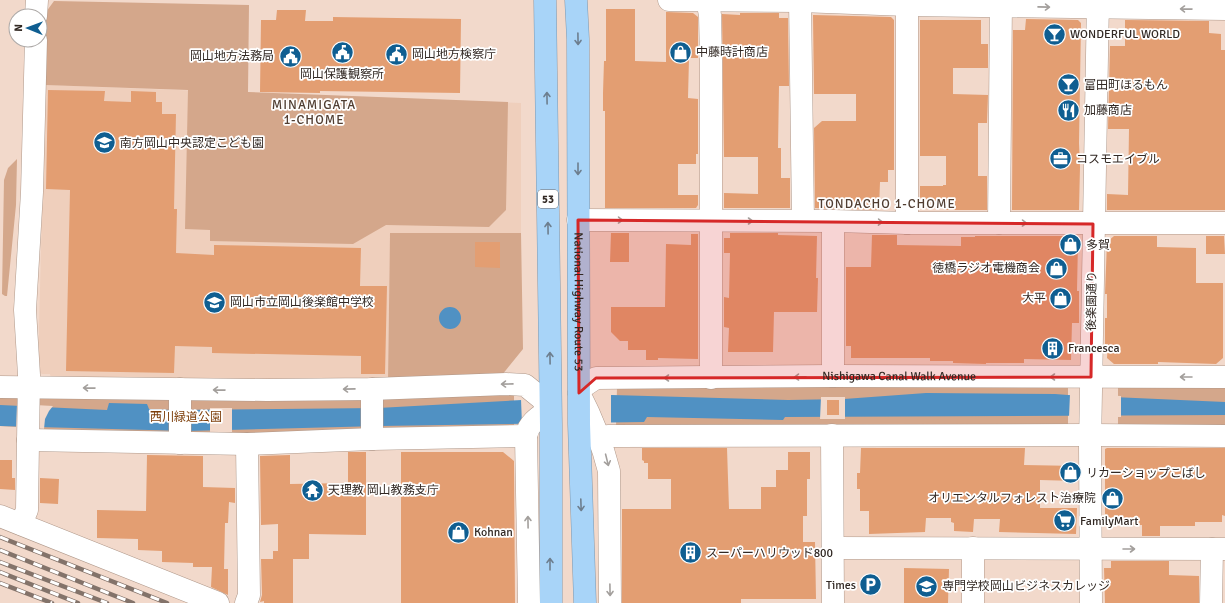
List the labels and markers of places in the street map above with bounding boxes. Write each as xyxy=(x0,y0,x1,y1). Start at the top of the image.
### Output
bar icon: WONDERFUL WORLD xyxy=(1042,21,1068,47)
place label: WONDERFUL WORLD xyxy=(1070,27,1180,42)
shop icon: 中藤時計商店 xyxy=(667,39,693,65)
public building icon: 岡山保護観察所 xyxy=(329,40,355,66)
public building icon: 岡山地方検察庁 xyxy=(383,41,409,67)
public building icon: 岡山地方法務局 xyxy=(277,43,303,69)
place label: 中藤時計商店 xyxy=(696,45,768,60)
place label: 岡山地方検察庁 xyxy=(412,47,496,62)
place label: 岡山地方法務局 xyxy=(190,49,274,64)
place label: 岡山保護観察所 xyxy=(300,67,384,82)
bar icon: 富田町ほるもん xyxy=(1056,72,1082,98)
place label: 富田町ほるもん xyxy=(1084,78,1168,93)
restaurant icon: 加藤商店 xyxy=(1055,97,1081,123)
place label: 加藤商店 xyxy=(1084,103,1132,118)
school or university icon: 南方岡山中央認定こども園 xyxy=(91,130,117,156)
place label: 南方岡山中央認定こども園 xyxy=(120,136,264,151)
office icon: コスモエイブル xyxy=(1047,146,1073,172)
place label: コスモエイブル xyxy=(1076,152,1160,167)
shop icon: 多賀 xyxy=(1057,232,1083,258)
place label: 多賀 xyxy=(1086,238,1110,253)
shop icon: 徳橋ラジオ電機商会 xyxy=(1043,255,1069,281)
place label: 徳橋ラジオ電機商会 xyxy=(932,261,1040,276)
shop icon: 大平 xyxy=(1048,285,1074,311)
school or university icon: 岡山市立岡山後楽館中学校 xyxy=(201,289,227,315)
place label: 大平 xyxy=(1022,291,1046,306)
place label: 岡山市立岡山後楽館中学校 xyxy=(230,295,374,310)
building icon: Francesca xyxy=(1039,335,1065,361)
place label: Francesca xyxy=(1068,341,1120,356)
shop icon: リカーショップこばし xyxy=(1057,460,1083,486)
place label: リカーショップこばし xyxy=(1086,466,1206,481)
temple icon: 天理教 岡山教務支庁 xyxy=(299,477,325,503)
place label: 天理教 岡山教務支庁 xyxy=(328,483,439,498)
shop icon: オリエンタルフォレスト治療院 xyxy=(1099,485,1125,511)
place label: オリエンタルフォレスト治療院 xyxy=(928,491,1096,506)
supermarket icon: FamilyMart xyxy=(1051,508,1077,534)
place label: FamilyMart xyxy=(1080,514,1138,529)
shop icon: Kohnan xyxy=(445,519,471,545)
place label: Kohnan xyxy=(474,525,513,540)
building icon: スーパーハリウッド800 xyxy=(677,540,703,566)
place label: スーパーハリウッド800 xyxy=(706,546,833,561)
parking icon: Times xyxy=(858,572,884,598)
school or university icon: 専門学校岡山ビジネスカレッジ xyxy=(913,573,939,599)
place label: Times xyxy=(826,578,856,593)
place label: 専門学校岡山ビジネスカレッジ xyxy=(942,579,1110,594)

